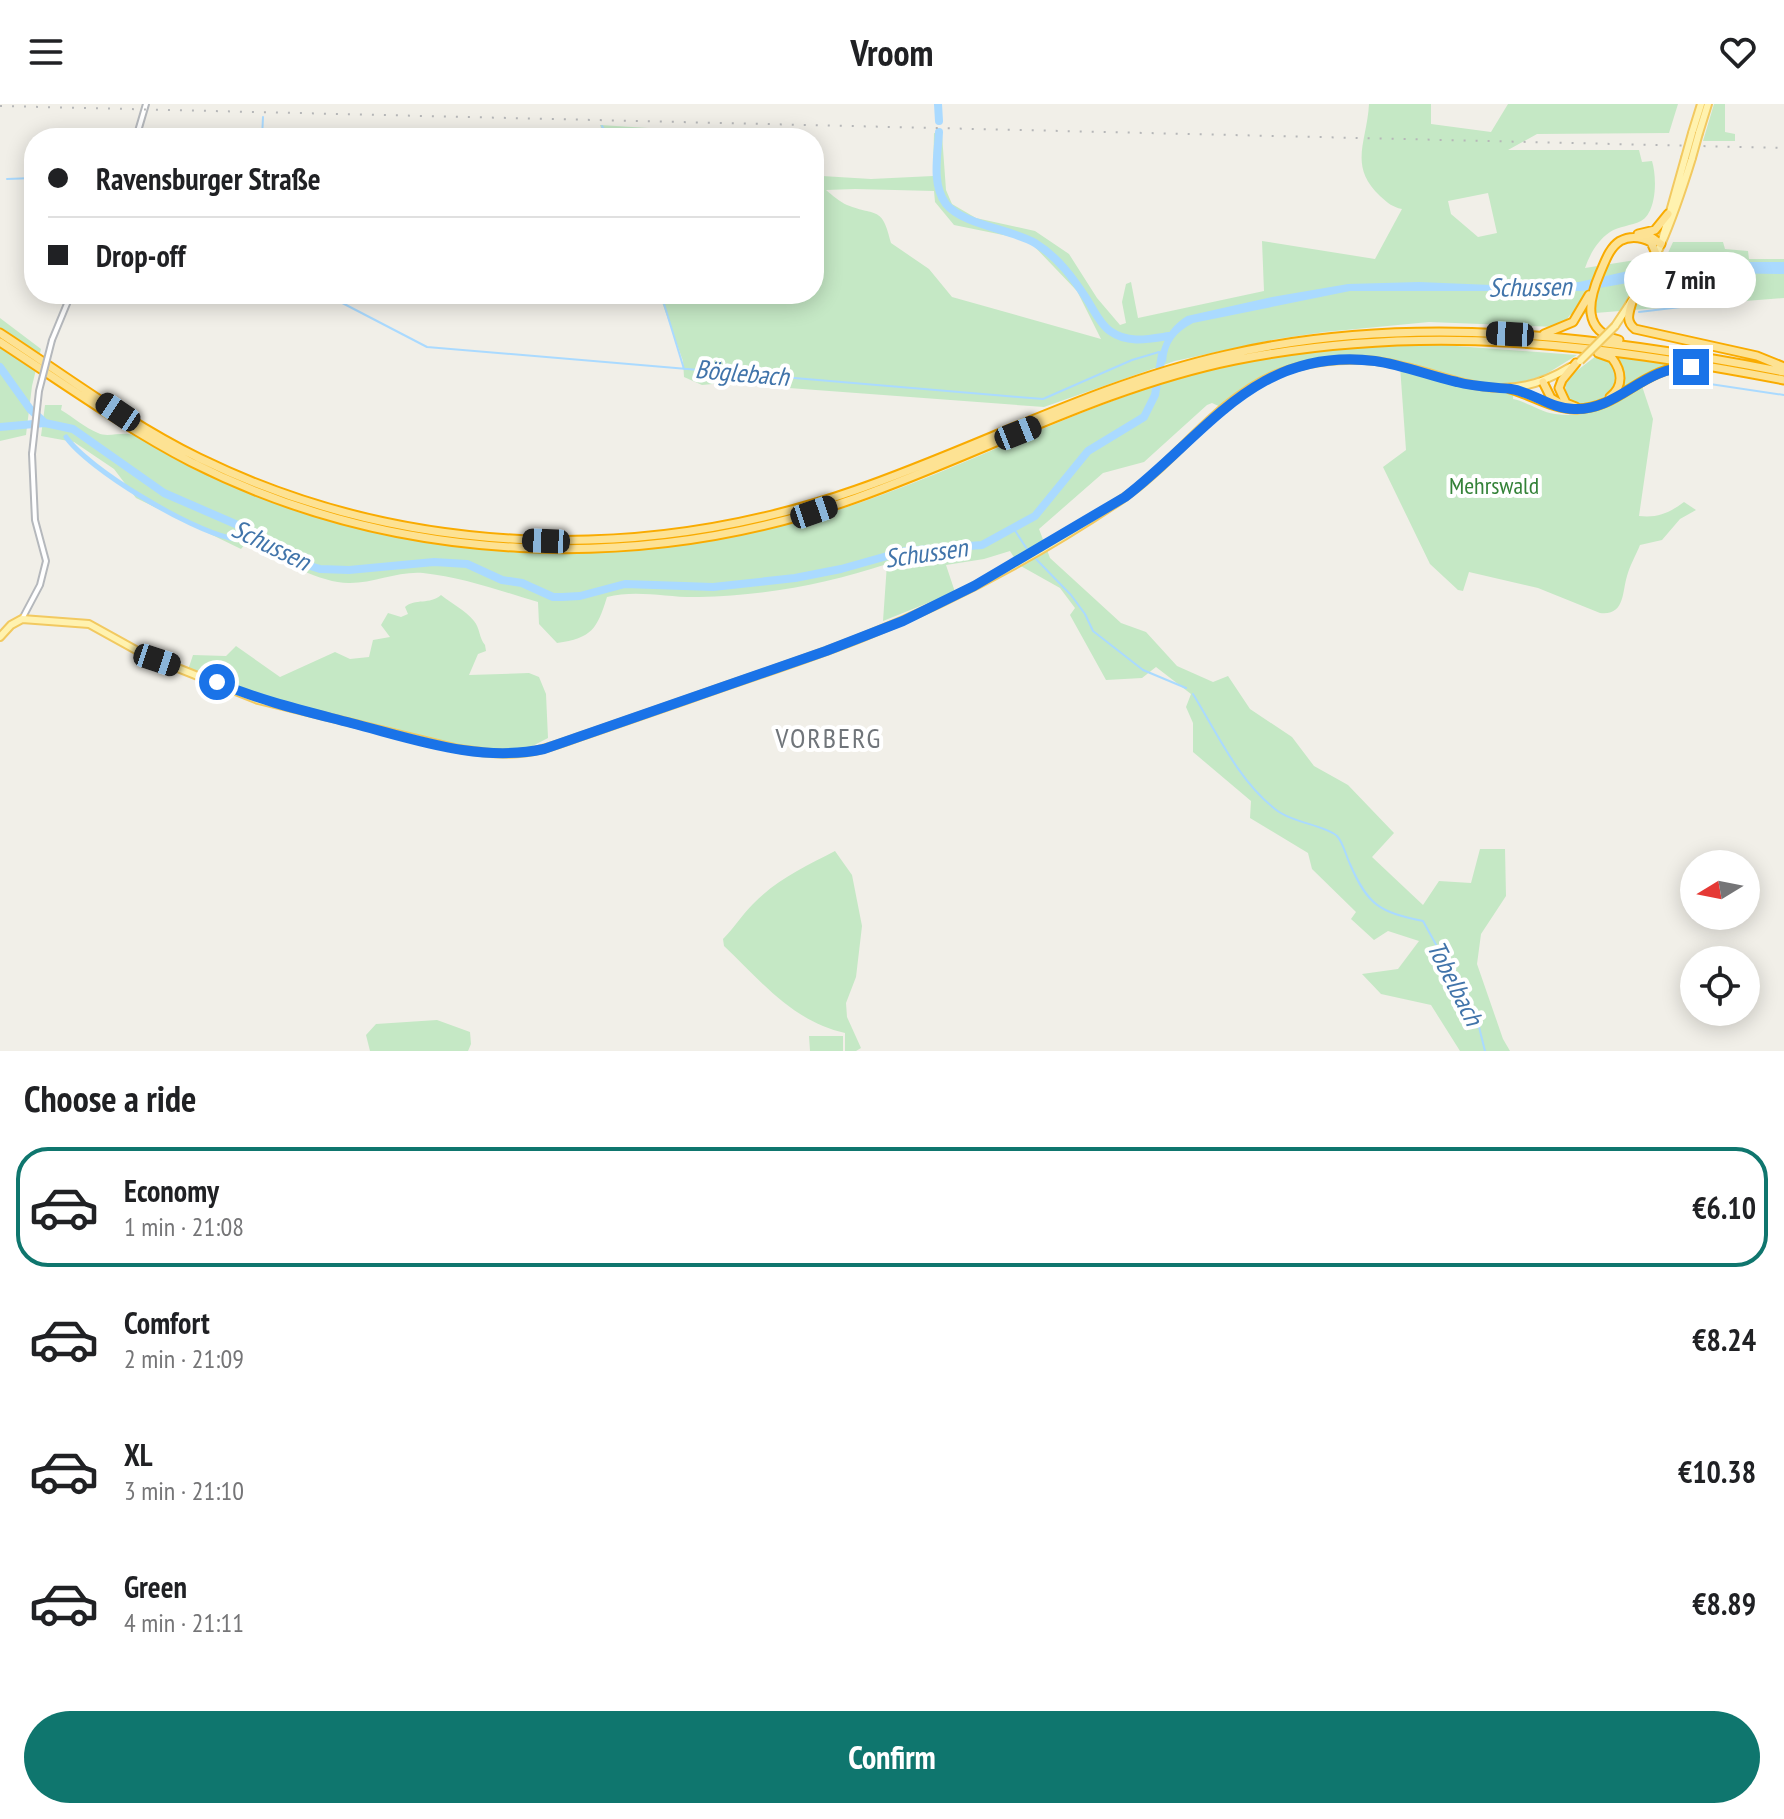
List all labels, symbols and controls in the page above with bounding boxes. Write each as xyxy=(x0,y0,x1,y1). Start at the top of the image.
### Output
text: Vroom xyxy=(851,29,933,76)
icon: menu xyxy=(24,30,68,74)
icon: heart xyxy=(1716,30,1760,74)
text: Ravensburger Straße xyxy=(96,159,321,198)
text: Drop-off xyxy=(96,236,186,275)
callout: 7 min xyxy=(1625,251,1757,307)
text: 7 min xyxy=(1664,263,1716,296)
water label: Schussen xyxy=(1488,269,1573,304)
car xyxy=(1485,321,1535,347)
route end xyxy=(1673,349,1709,385)
water label: Böglebach xyxy=(694,352,792,393)
car xyxy=(91,389,145,435)
car xyxy=(991,413,1045,453)
park label: Mehrswald xyxy=(1449,470,1539,501)
car xyxy=(787,493,841,531)
water label: Schussen xyxy=(227,512,317,578)
car xyxy=(522,528,570,554)
water label: Schussen xyxy=(883,530,971,575)
car xyxy=(130,641,184,679)
route start xyxy=(199,664,235,700)
district label: VORBERG xyxy=(775,719,882,756)
north arrow xyxy=(1680,850,1760,930)
map controls xyxy=(1680,850,1760,1026)
water label: Tobelbach xyxy=(1420,935,1491,1032)
button: locate xyxy=(1680,946,1760,1026)
text: Choose a ride xyxy=(24,1075,196,1122)
icon: car xyxy=(28,1171,100,1243)
text: Economy xyxy=(124,1171,219,1210)
text: €6.10 xyxy=(1692,1188,1756,1227)
text: 1 min · 21:08 xyxy=(124,1210,244,1243)
icon: car xyxy=(28,1303,100,1375)
text: Comfort xyxy=(124,1303,210,1342)
text: €8.24 xyxy=(1692,1320,1756,1359)
text: 2 min · 21:09 xyxy=(124,1342,244,1375)
icon: car xyxy=(28,1435,100,1507)
text: XL xyxy=(124,1435,153,1474)
text: €10.38 xyxy=(1678,1452,1756,1491)
text: 3 min · 21:10 xyxy=(124,1474,244,1507)
icon: car xyxy=(28,1567,100,1639)
text: Green xyxy=(124,1567,187,1606)
text: €8.89 xyxy=(1692,1584,1756,1623)
text: 4 min · 21:11 xyxy=(124,1606,244,1639)
button: Confirm xyxy=(24,1711,1760,1803)

